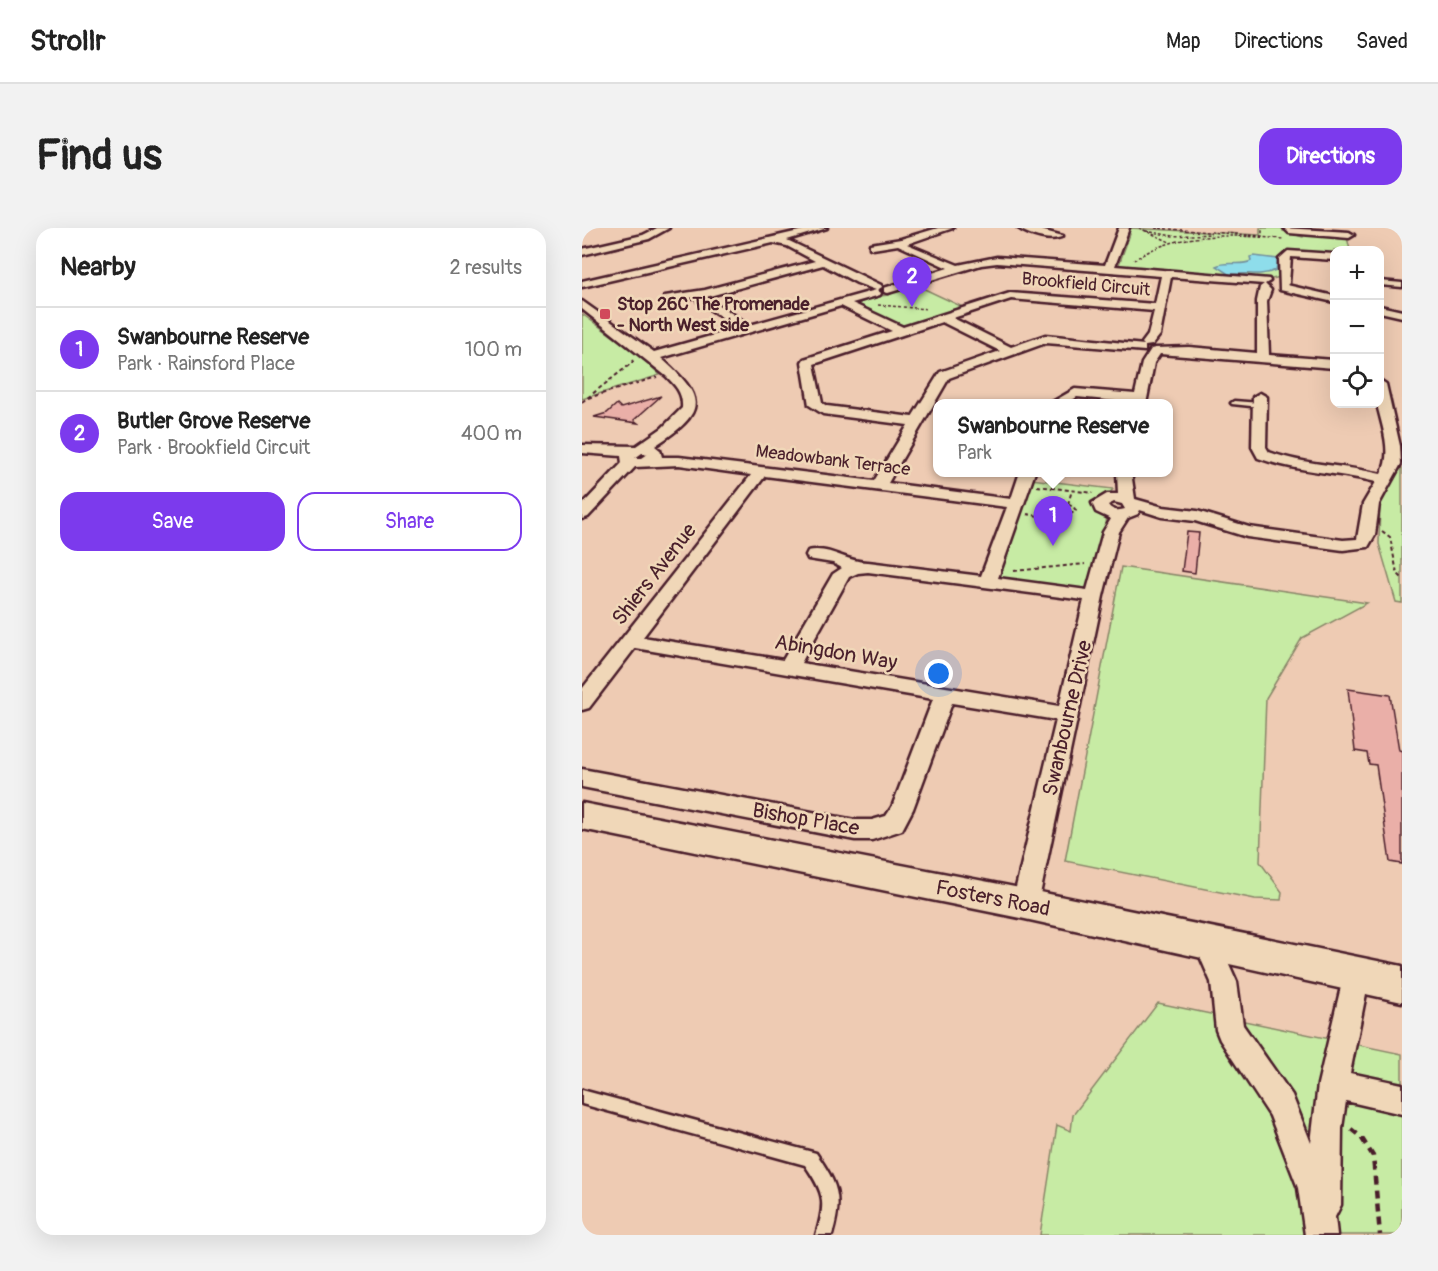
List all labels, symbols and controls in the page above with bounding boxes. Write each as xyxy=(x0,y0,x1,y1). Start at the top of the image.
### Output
text: Strollr xyxy=(30,24,105,59)
text: Map xyxy=(1166,28,1201,55)
text: Directions xyxy=(1234,28,1323,55)
text: Saved xyxy=(1356,28,1408,55)
button: Directions xyxy=(1259,128,1402,185)
text: Find us xyxy=(36,130,162,182)
map controls xyxy=(1330,246,1384,408)
button: + xyxy=(1330,246,1384,300)
text: Nearby xyxy=(60,251,136,283)
text: 2 results xyxy=(450,255,522,280)
pin: 2 xyxy=(892,257,932,307)
street label: Brookfield Circuit xyxy=(1021,267,1152,302)
place label: Stop 26C The Promenade - North West side xyxy=(617,293,811,337)
button: − xyxy=(1330,300,1384,354)
marker: Stop 26C The Promenade - North West side xyxy=(598,307,612,321)
text: Swanbourne Reserve xyxy=(117,323,309,351)
text: 1 xyxy=(76,337,83,362)
text: 100 m xyxy=(465,337,522,362)
text: Park · Rainsford Place xyxy=(117,351,295,376)
button: locate xyxy=(1330,354,1384,408)
popup xyxy=(933,399,1173,477)
text: Butler Grove Reserve xyxy=(117,407,310,435)
text: Swanbourne Reserve xyxy=(957,412,1149,440)
text: 2 xyxy=(74,421,85,446)
text: 400 m xyxy=(461,421,522,446)
text: Park · Brookfield Circuit xyxy=(117,435,310,460)
street label: Meadowbank Terrace xyxy=(754,440,912,481)
text: Park xyxy=(957,440,992,465)
button: Save xyxy=(60,492,285,551)
button: Share xyxy=(297,492,522,551)
pin: 1 xyxy=(1034,496,1072,546)
street label: Shiers Avenue xyxy=(606,517,703,631)
street label: Abingdon Way xyxy=(773,628,899,677)
street label: Swanbourne Drive xyxy=(1036,637,1099,798)
your location xyxy=(924,659,953,688)
street label: Bishop Place xyxy=(750,797,862,842)
street label: Fosters Road xyxy=(933,874,1052,923)

